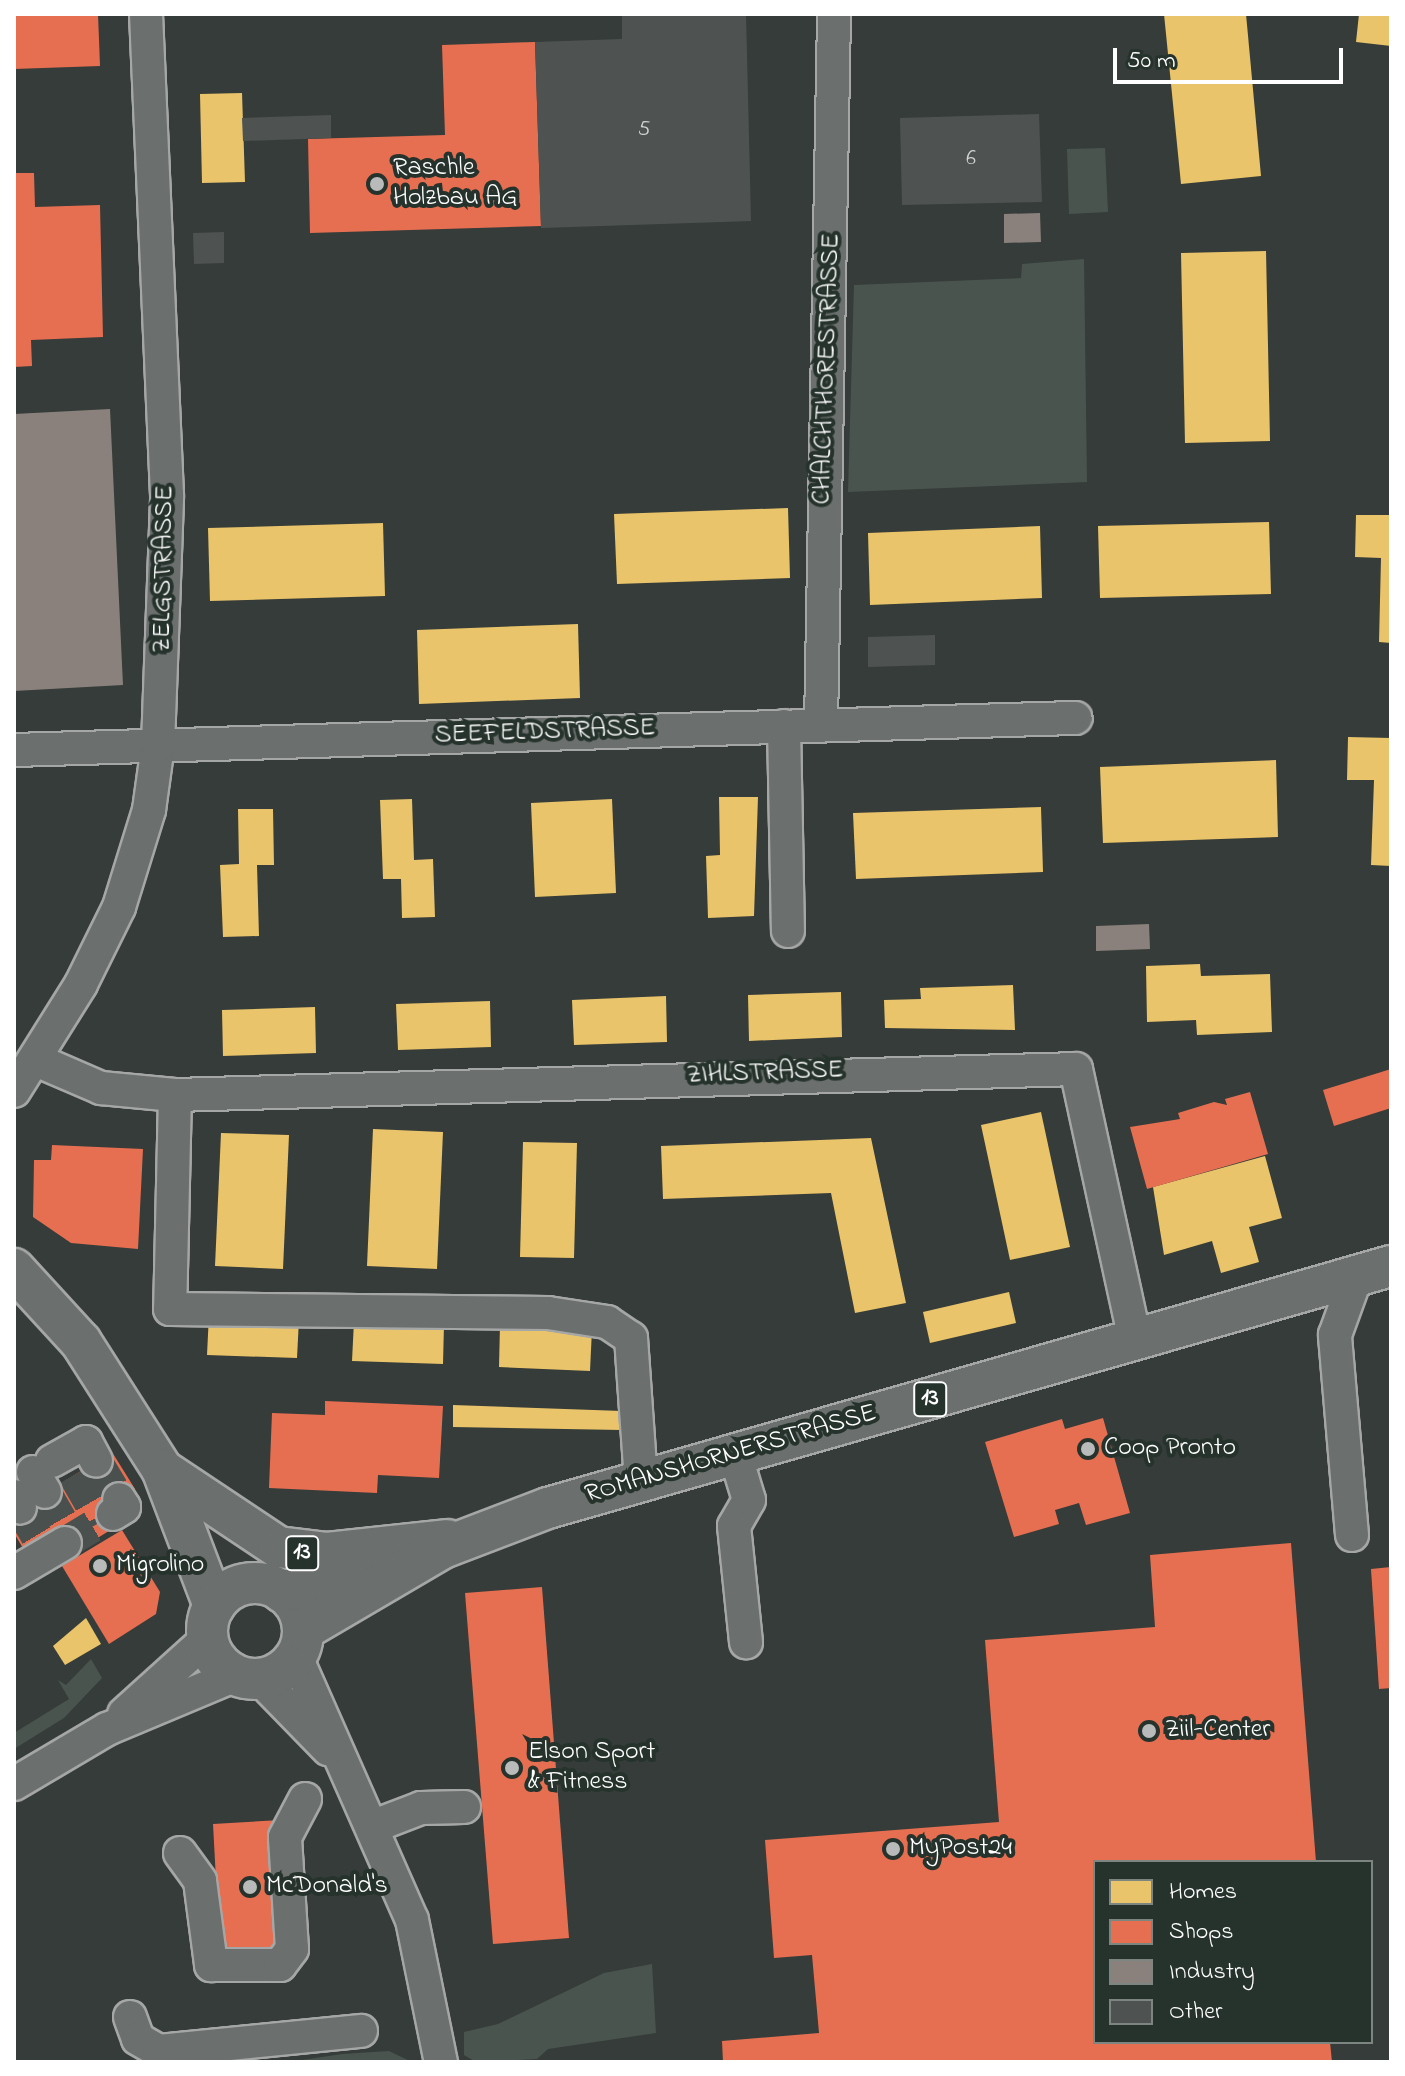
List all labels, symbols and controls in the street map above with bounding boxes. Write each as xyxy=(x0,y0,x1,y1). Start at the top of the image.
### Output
scale bar xyxy=(1117,32,1347,82)
text: 50 m xyxy=(1127,44,1176,79)
house number: 5 xyxy=(638,118,650,144)
house number: 6 xyxy=(966,147,976,173)
place label: Raschle Holzbau AG xyxy=(393,153,517,214)
marker: Raschle Holzbau AG xyxy=(368,175,386,193)
street label: CHALCHTHORESTRASSE xyxy=(808,233,848,505)
street label: ZELGSTRASSE xyxy=(148,485,182,653)
street label: SEEFELDSTRASSE xyxy=(434,714,656,752)
street label: ZIHLSTRASSE xyxy=(686,1056,844,1092)
road number: 13 xyxy=(912,1379,948,1419)
street label: ROMANSHORNERSTRASSE xyxy=(582,1398,880,1512)
place label: Coop Pronto xyxy=(1104,1433,1236,1465)
marker: Coop Pronto xyxy=(1079,1440,1097,1458)
road number: 13 xyxy=(284,1533,320,1573)
place label: Migrolino xyxy=(116,1550,204,1582)
marker: Migrolino xyxy=(91,1557,109,1575)
place label: Ziil-Center xyxy=(1165,1715,1270,1747)
marker: Ziil-Center xyxy=(1140,1722,1158,1740)
place label: Elson Sport & Fitness xyxy=(528,1737,655,1798)
marker: Elson Sport & Fitness xyxy=(503,1759,521,1777)
place label: MyPost24 xyxy=(909,1833,1012,1865)
marker: MyPost24 xyxy=(884,1840,902,1858)
legend xyxy=(1093,1860,1373,2044)
place label: McDonald's xyxy=(266,1871,388,1903)
text: Homes xyxy=(1169,1875,1237,1910)
marker: McDonald's xyxy=(241,1878,259,1896)
text: Shops xyxy=(1169,1915,1234,1950)
text: Industry xyxy=(1169,1955,1255,1990)
text: Other xyxy=(1169,1995,1222,2030)

